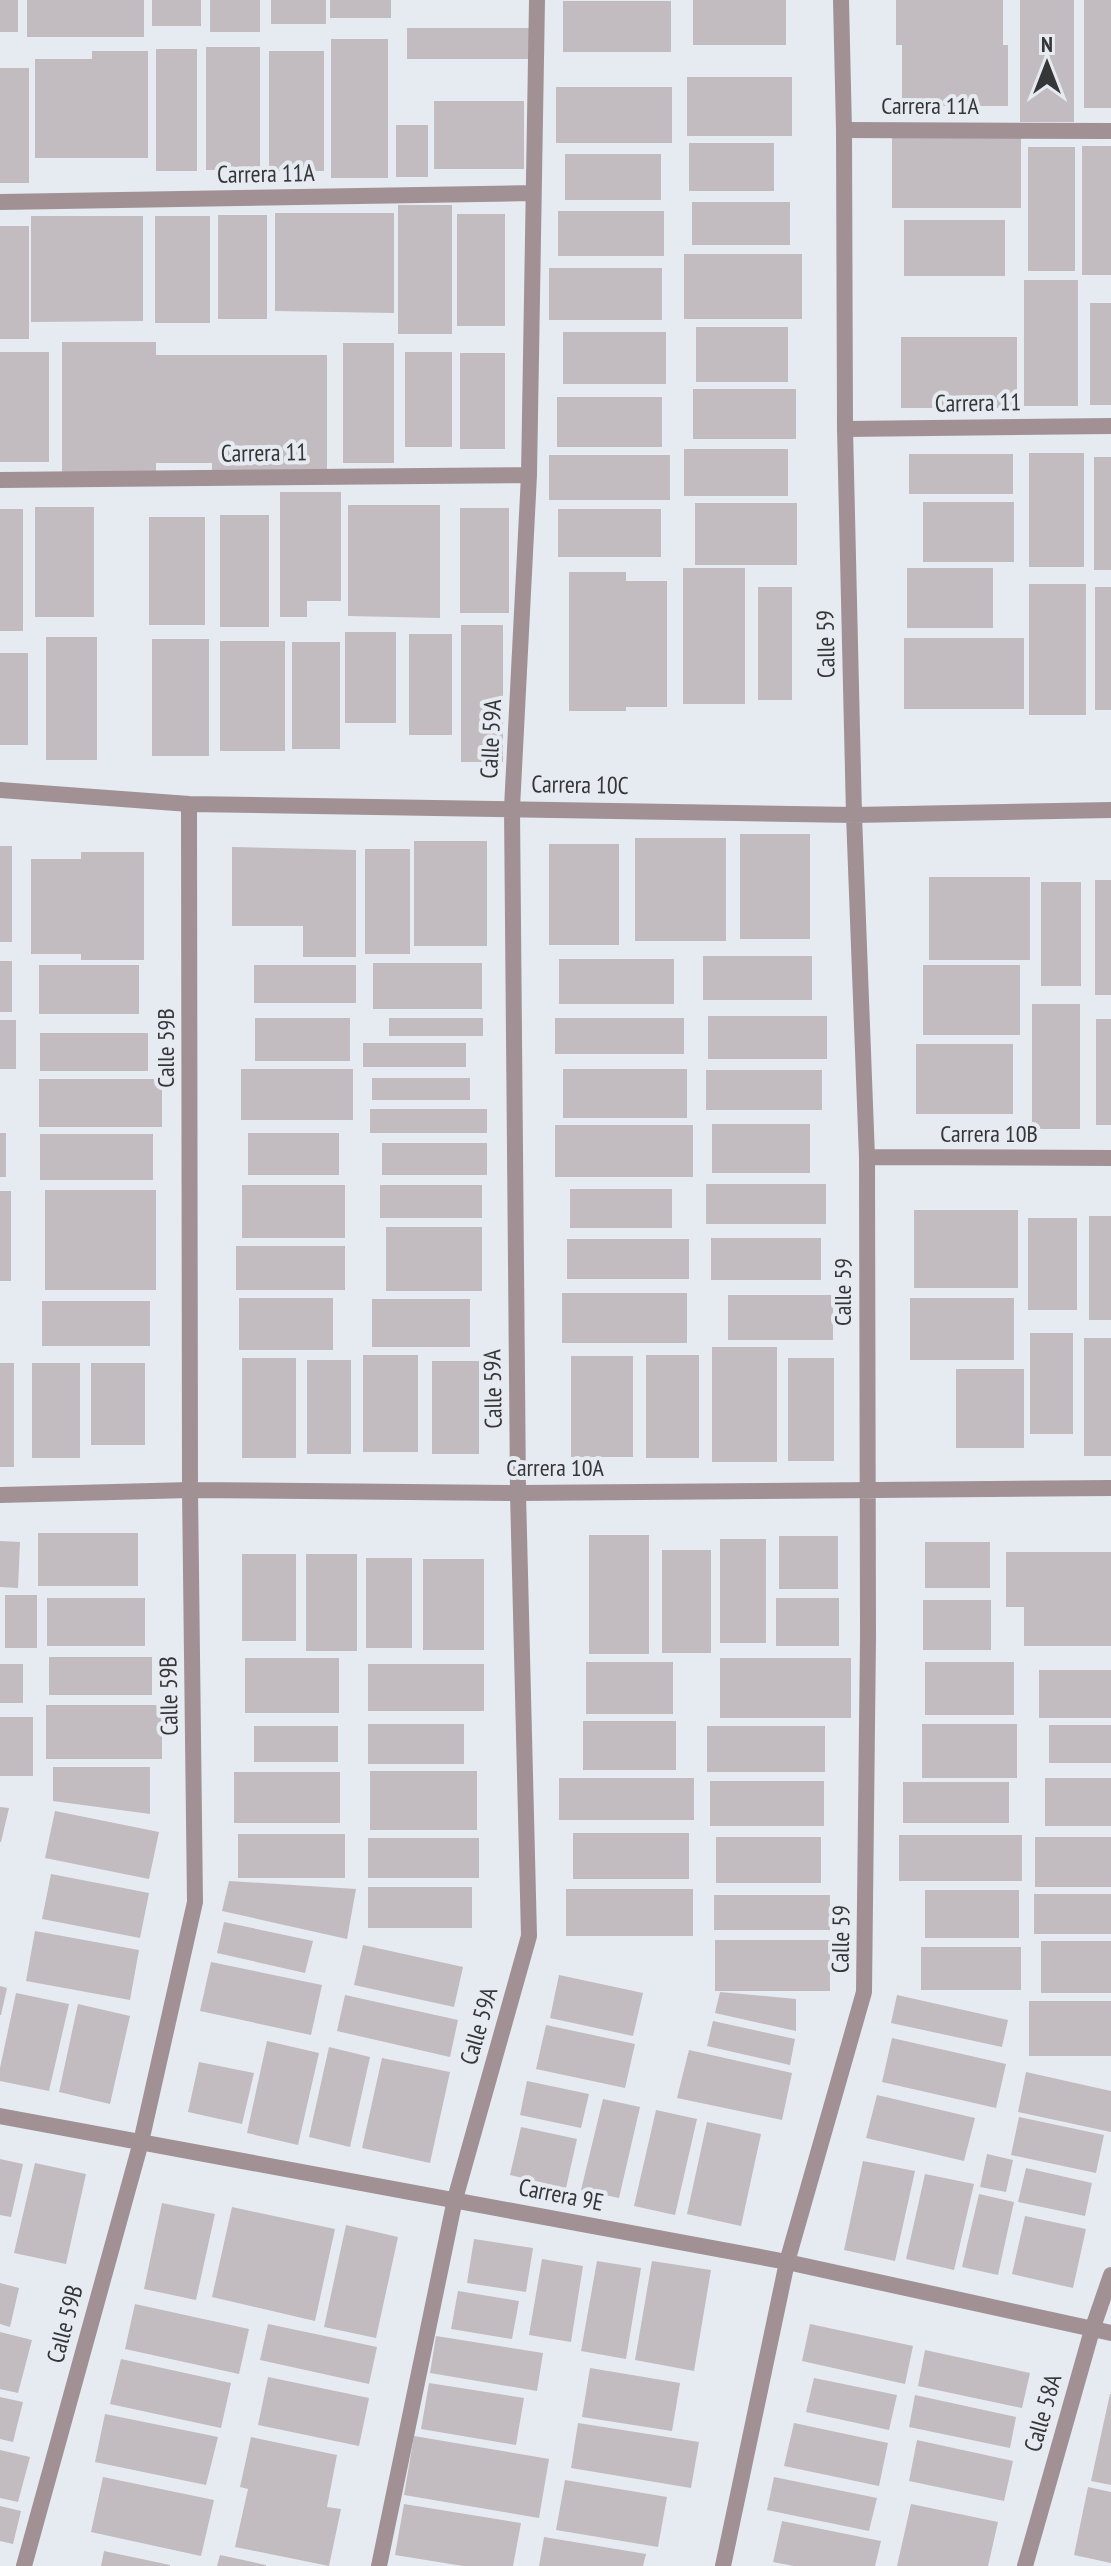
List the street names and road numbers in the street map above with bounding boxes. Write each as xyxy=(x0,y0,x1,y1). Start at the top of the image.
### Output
street label: Carrera 11A xyxy=(881,90,979,121)
street label: Carrera 11A xyxy=(217,157,316,190)
street label: Carrera 11 xyxy=(935,386,1021,419)
street label: Carrera 11 xyxy=(221,436,307,469)
street label: Calle 59 xyxy=(809,610,842,678)
street label: Calle 59A xyxy=(473,698,508,779)
street label: Carrera 10C xyxy=(531,768,629,801)
street label: Calle 59B xyxy=(150,1008,181,1088)
street label: Carrera 10B xyxy=(940,1118,1038,1149)
street label: Calle 59 xyxy=(827,1258,858,1326)
street label: Calle 59A xyxy=(476,1348,509,1429)
street label: Carrera 10A xyxy=(506,1452,604,1483)
street label: Calle 59B xyxy=(152,1656,185,1736)
street label: Calle 59 xyxy=(824,1905,857,1973)
street label: Calle 59A xyxy=(453,1983,505,2068)
street label: Carrera 9E xyxy=(516,2171,606,2218)
street label: Calle 59B xyxy=(39,2282,90,2366)
street label: Calle 58A xyxy=(1017,2370,1069,2455)

